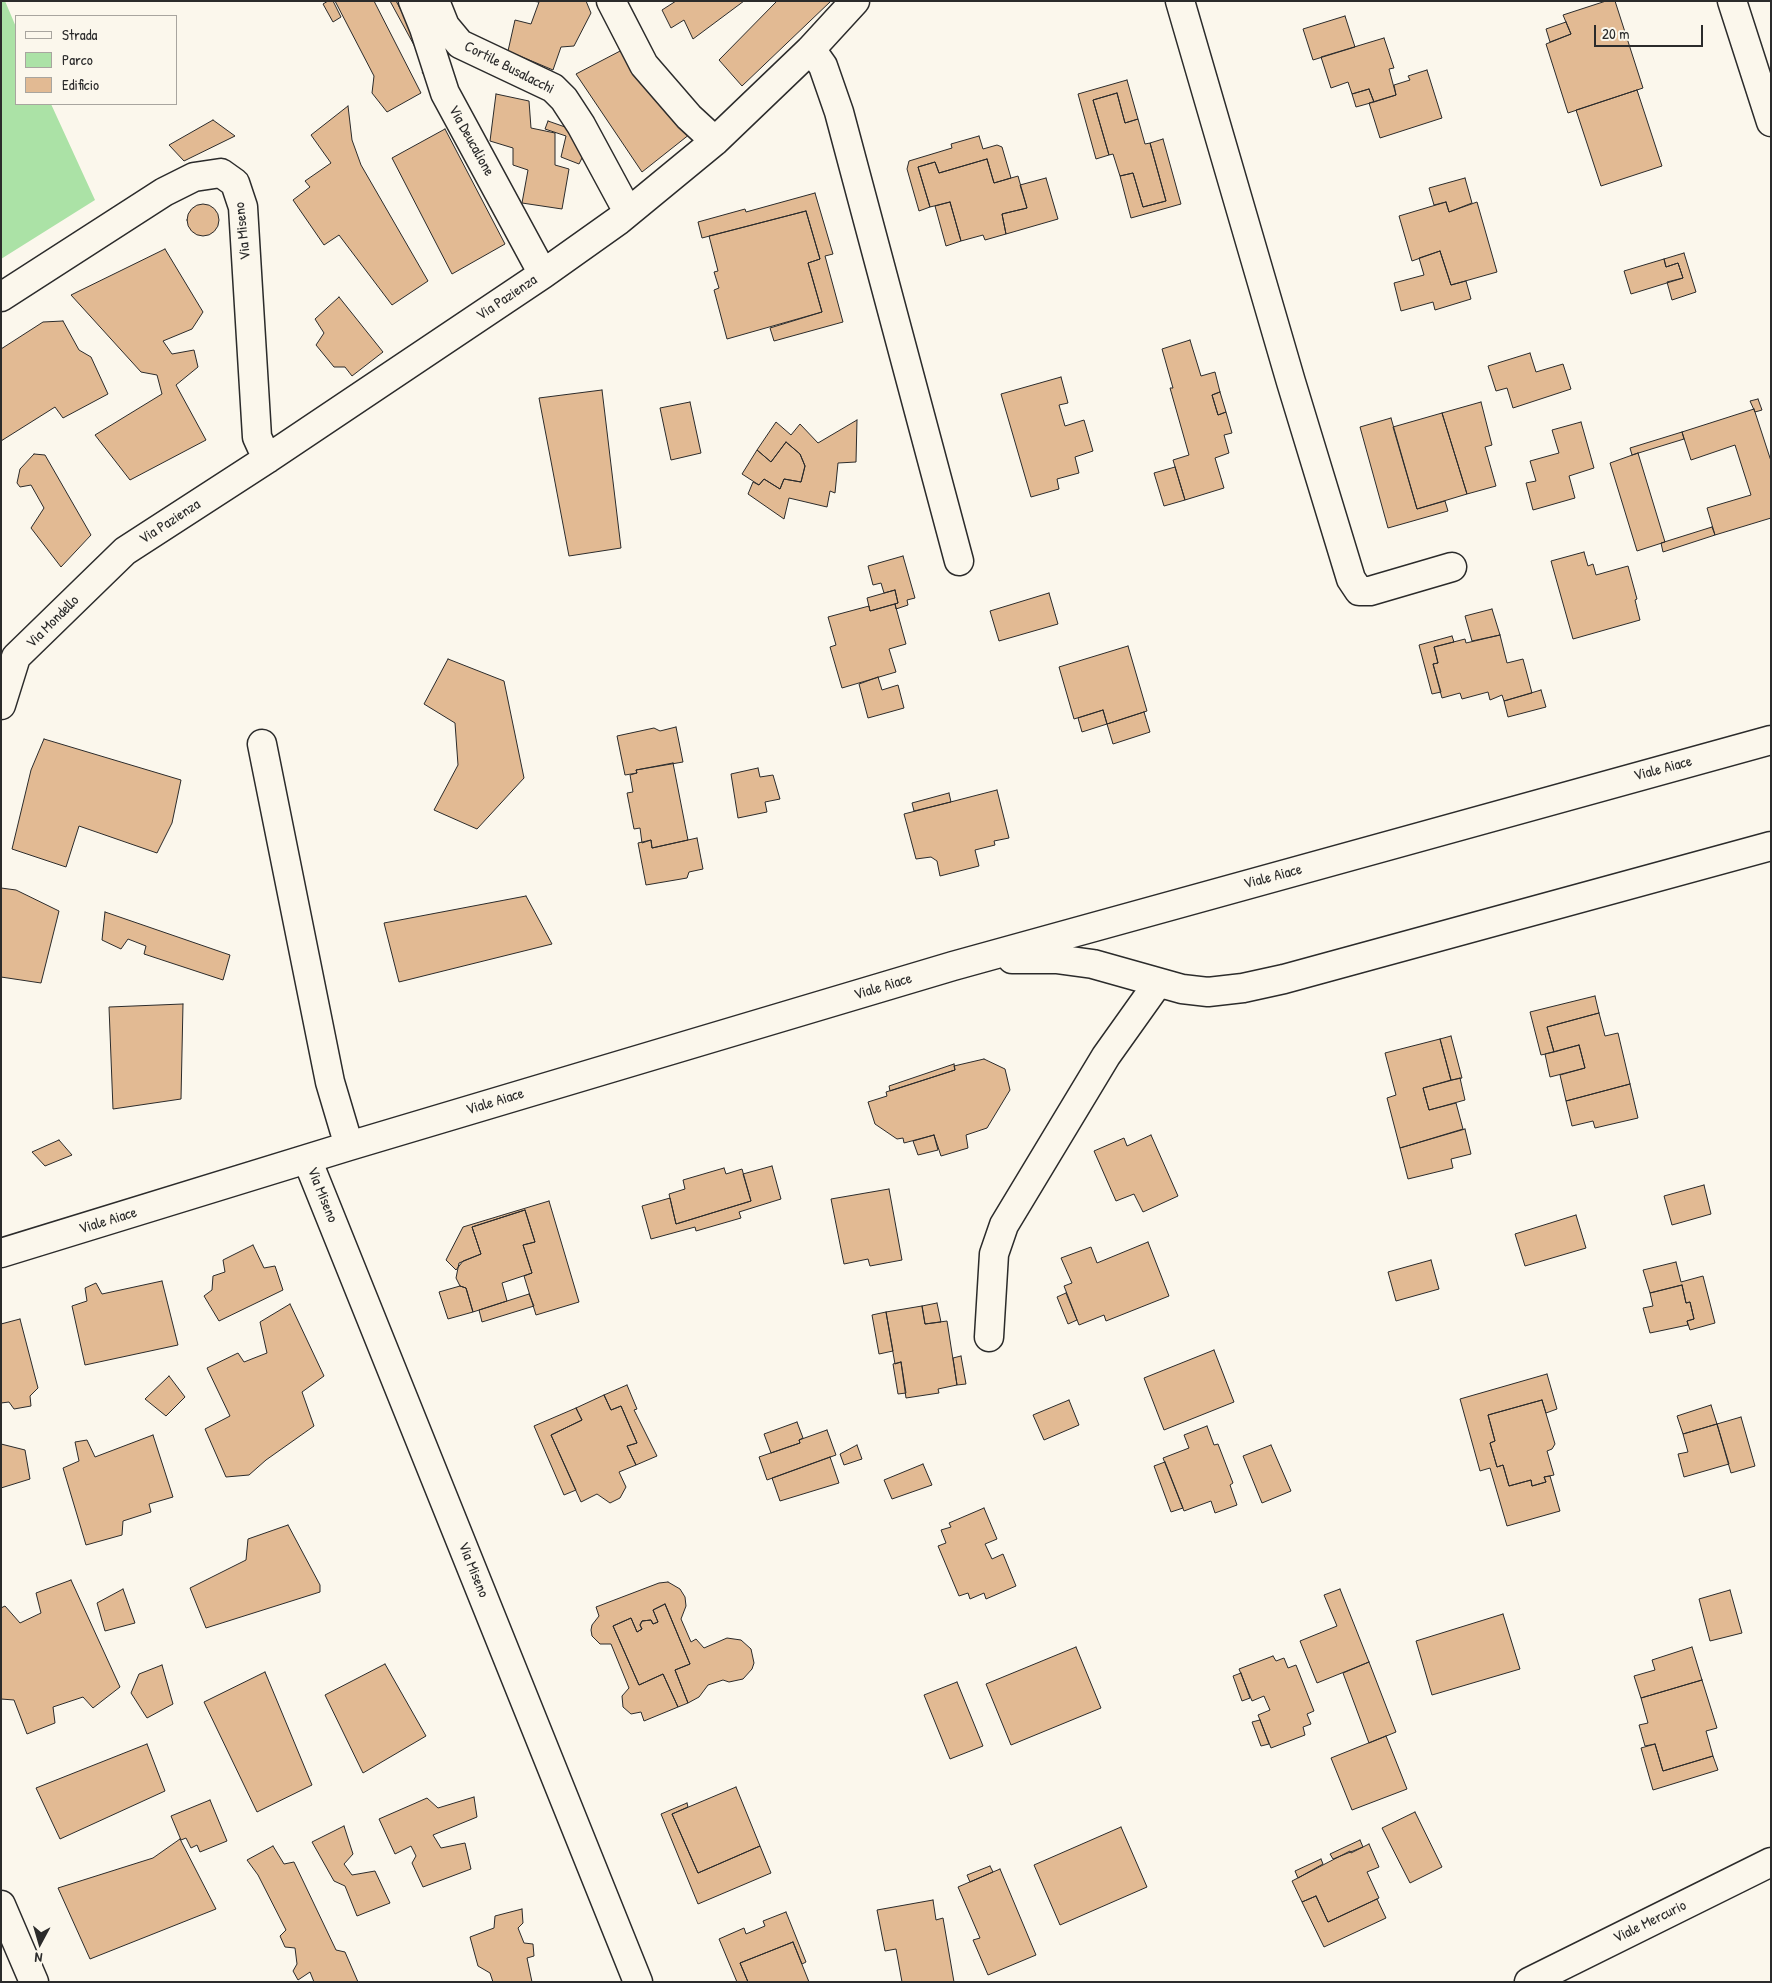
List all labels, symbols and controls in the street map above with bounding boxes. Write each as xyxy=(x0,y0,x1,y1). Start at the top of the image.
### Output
legend xyxy=(15,15,178,105)
scale bar xyxy=(1597,15,1706,47)
text: 20 m xyxy=(1602,23,1629,44)
text: Strada xyxy=(62,24,97,45)
street label: Cortile Busalacchi xyxy=(461,38,557,98)
text: Parco xyxy=(62,49,93,70)
text: Edificio xyxy=(62,74,99,95)
street label: Via Deucalione xyxy=(444,103,498,179)
street label: Via Miseno xyxy=(231,201,255,261)
street label: Via Pazienza xyxy=(473,271,541,325)
street label: Via Pazienza xyxy=(136,496,204,548)
street label: Via Mondello xyxy=(23,592,83,652)
street label: Viale Aiace xyxy=(1632,753,1694,785)
street label: Viale Aiace xyxy=(1242,861,1304,893)
street label: Viale Aiace xyxy=(852,970,914,1004)
street label: Viale Aiace xyxy=(464,1085,526,1119)
street label: Via Miseno xyxy=(303,1165,341,1225)
street label: Viale Aiace xyxy=(77,1204,139,1238)
street label: Via Miseno xyxy=(454,1540,492,1600)
street label: Viale Mercurio xyxy=(1611,1897,1689,1947)
north arrow xyxy=(15,1918,65,1968)
text: N xyxy=(34,1949,43,1968)

